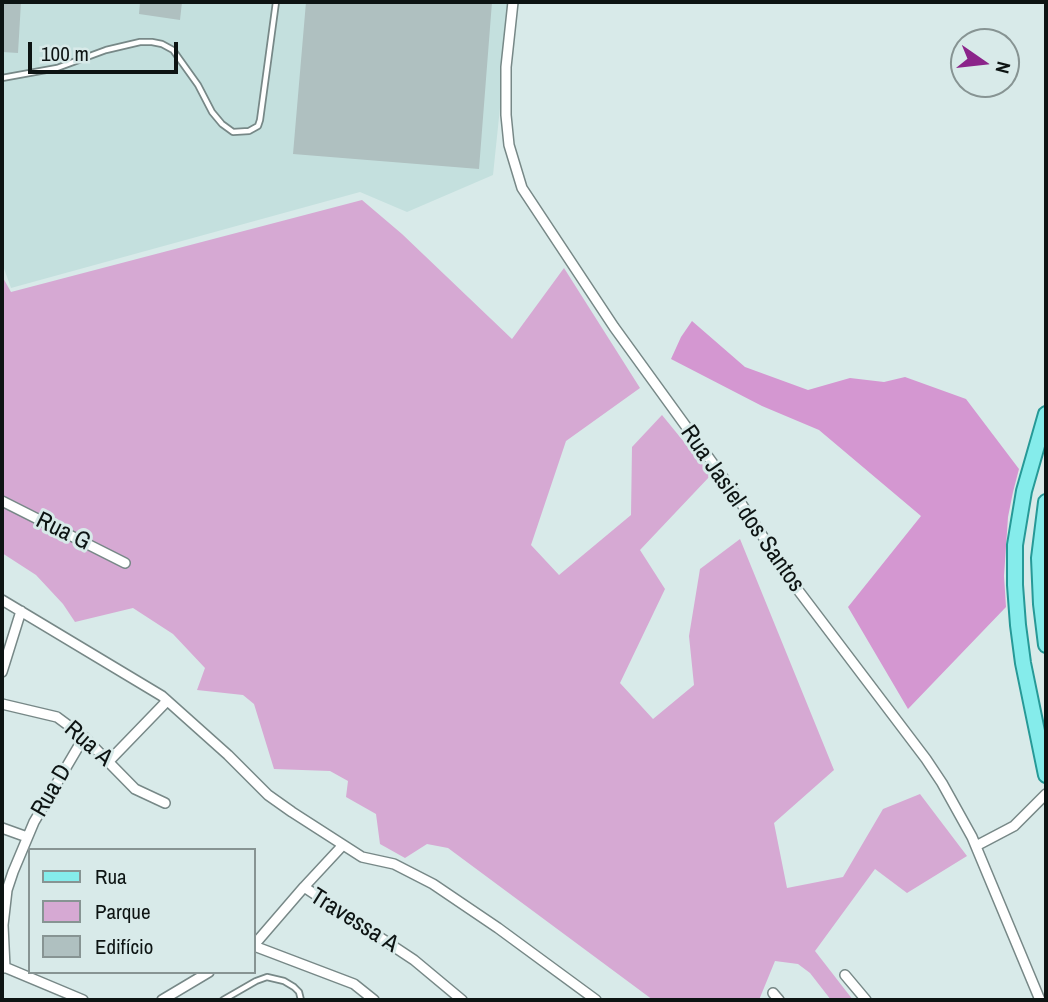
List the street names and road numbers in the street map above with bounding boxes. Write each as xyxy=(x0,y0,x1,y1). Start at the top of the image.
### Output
street label: Rua Jasiel dos Santos xyxy=(674,420,810,598)
street label: Rua G xyxy=(31,507,95,557)
street label: Rua A xyxy=(58,715,118,773)
street label: Rua D xyxy=(26,760,78,822)
street label: Travessa A xyxy=(304,883,404,959)

